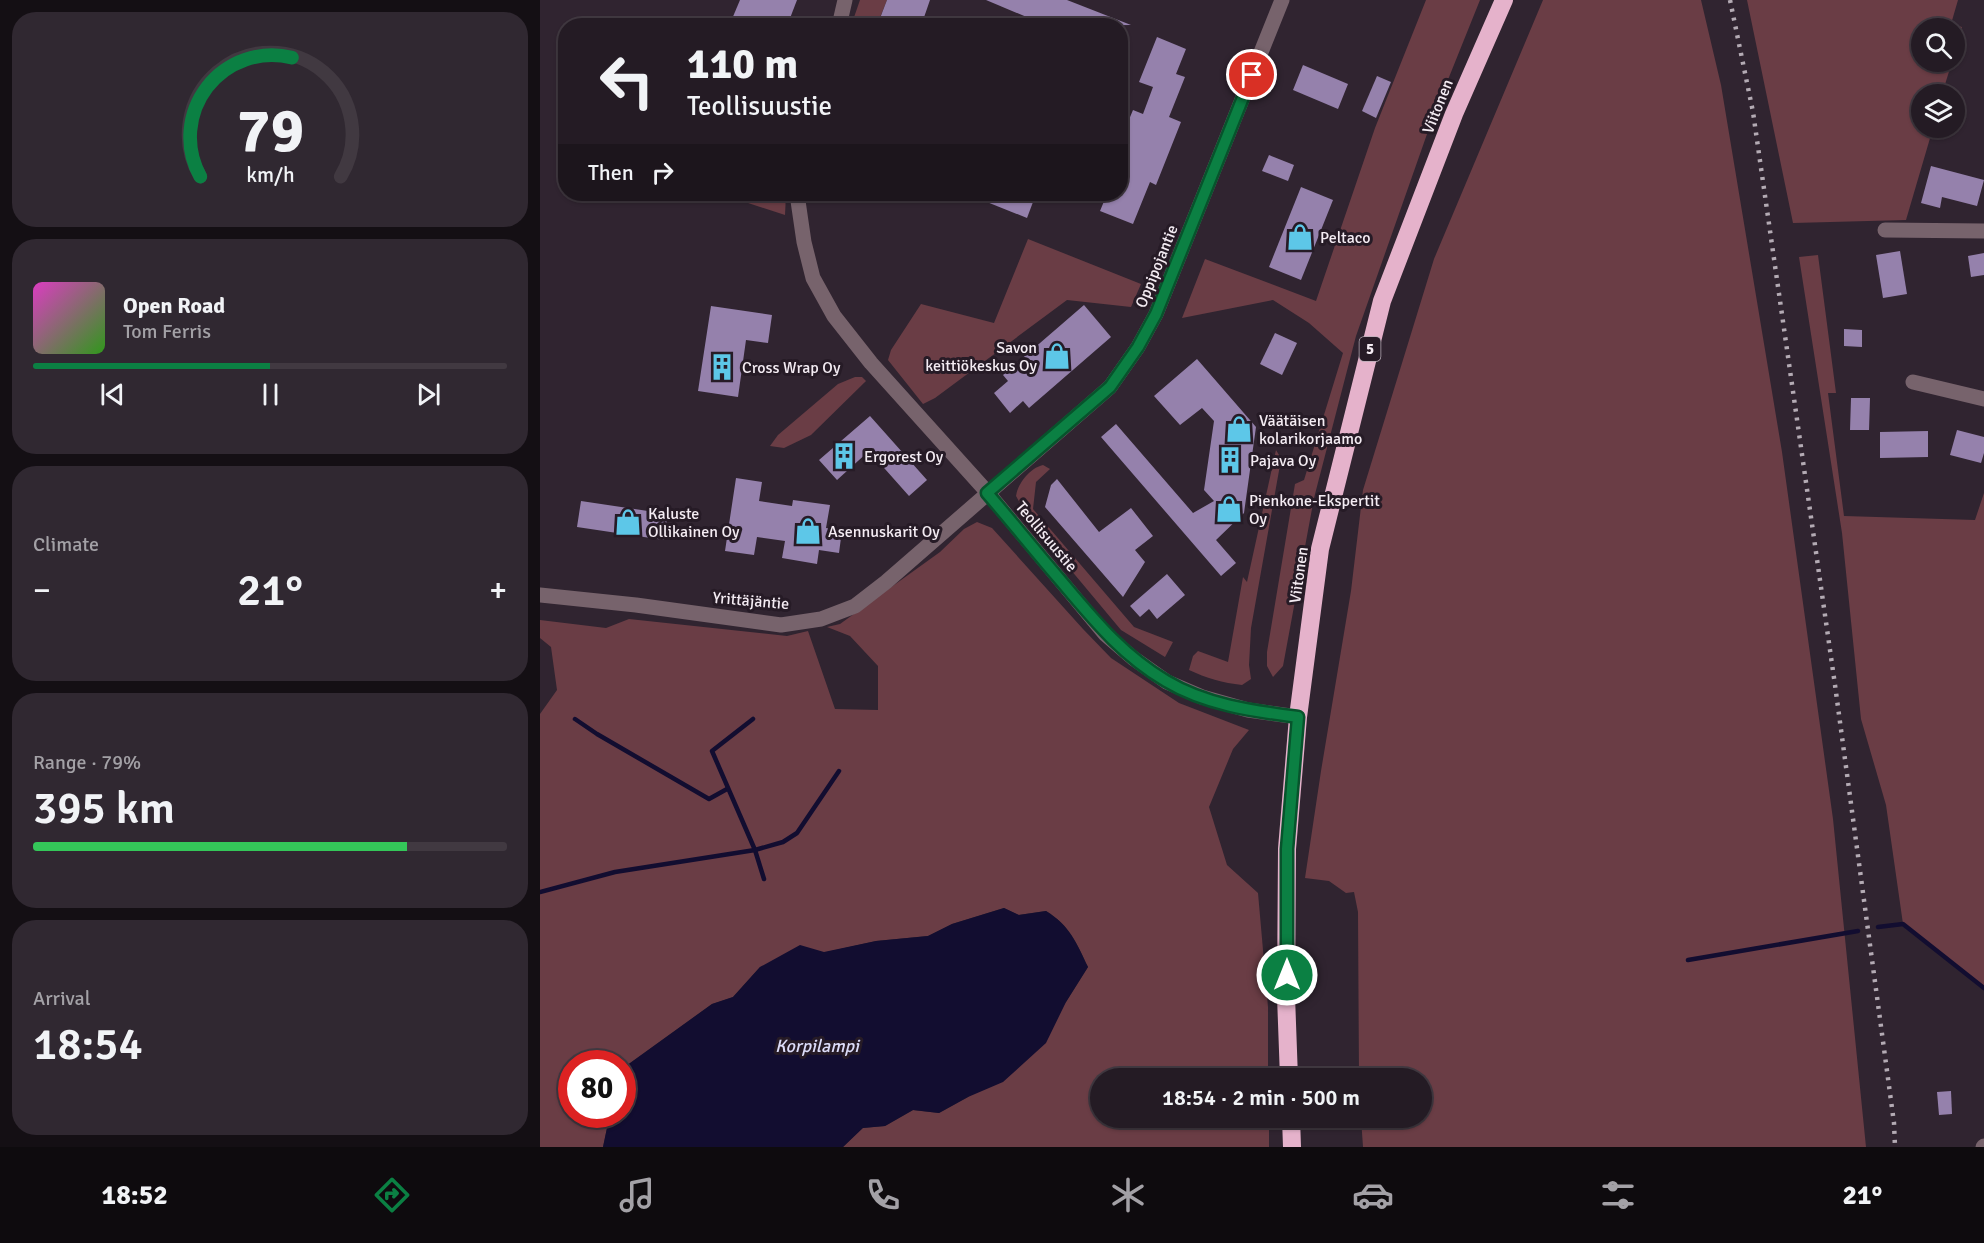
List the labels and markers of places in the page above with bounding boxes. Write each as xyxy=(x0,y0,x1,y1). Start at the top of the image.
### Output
pin xyxy=(1226,49,1277,100)
shop icon: Peltaco xyxy=(1285,222,1315,252)
place label: Peltaco xyxy=(1320,228,1371,248)
place label: Savon keittiökeskus Oy xyxy=(925,338,1038,376)
shop icon: Savon keittiökeskus Oy xyxy=(1042,341,1072,371)
building icon: Cross Wrap Oy xyxy=(707,352,737,382)
place label: Cross Wrap Oy xyxy=(742,358,841,378)
place label: Väätäisen kolarikorjaamo xyxy=(1259,411,1362,449)
shop icon: Väätäisen kolarikorjaamo xyxy=(1224,414,1254,444)
building icon: Ergorest Oy xyxy=(829,441,859,471)
building icon: Pajava Oy xyxy=(1215,445,1245,475)
place label: Ergorest Oy xyxy=(864,447,944,467)
place label: Pajava Oy xyxy=(1250,451,1317,471)
place label: Pienkone-Ekspertit Oy xyxy=(1249,491,1380,529)
shop icon: Pienkone-Ekspertit Oy xyxy=(1214,494,1244,524)
place label: Kaluste Ollikainen Oy xyxy=(648,504,740,542)
shop icon: Kaluste Ollikainen Oy xyxy=(613,507,643,537)
shop icon: Asennuskarit Oy xyxy=(793,516,823,546)
place label: Asennuskarit Oy xyxy=(828,522,940,542)

